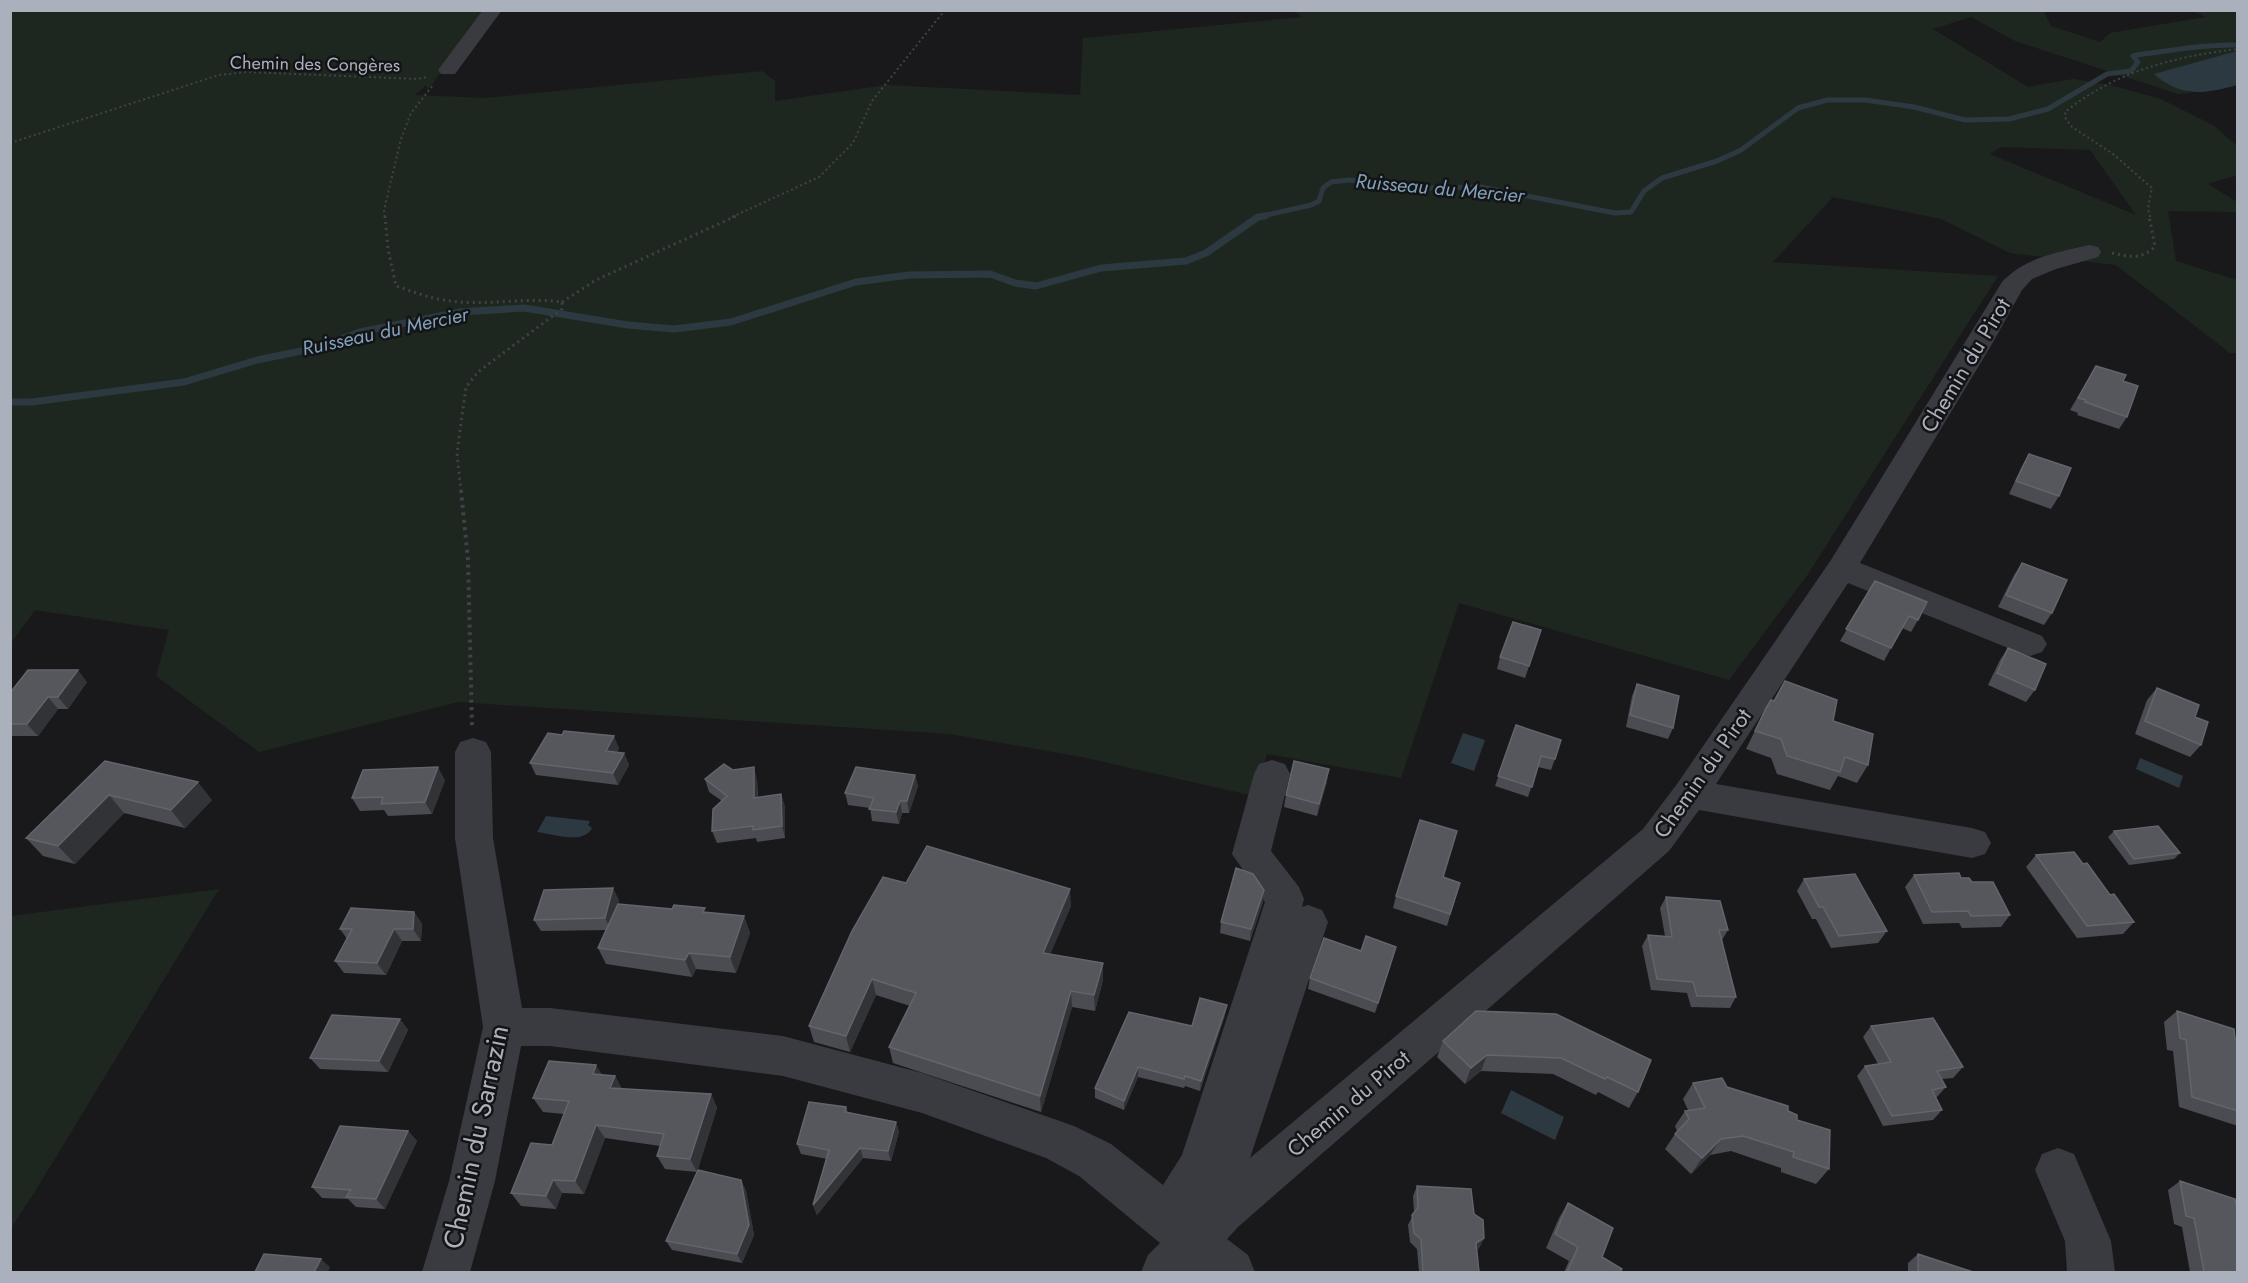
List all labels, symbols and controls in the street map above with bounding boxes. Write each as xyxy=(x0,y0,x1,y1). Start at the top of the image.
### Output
street label: Chemin des Congères xyxy=(230,50,400,78)
water label: Ruisseau du Mercier xyxy=(1354,167,1527,210)
street label: Chemin du Pirot xyxy=(1912,291,2018,438)
water label: Ruisseau du Mercier xyxy=(299,299,472,363)
street label: Chemin du Pirot xyxy=(1645,701,1759,844)
street label: Chemin du Sarrazin xyxy=(433,1022,518,1252)
street label: Chemin du Pirot xyxy=(1280,1041,1417,1164)

